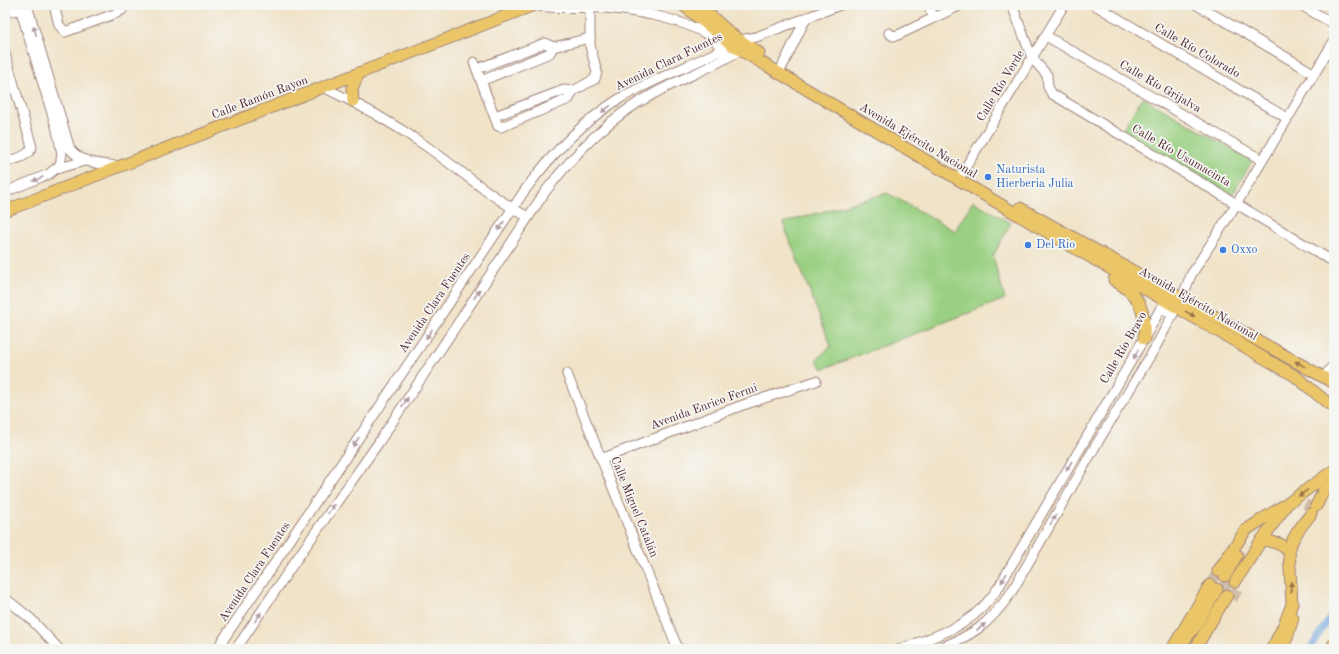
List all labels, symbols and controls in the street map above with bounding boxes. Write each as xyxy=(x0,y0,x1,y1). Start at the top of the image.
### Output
street label: Calle Río Colorado xyxy=(1152,22,1242,80)
one-way arrow xyxy=(32,24,38,36)
street label: Avenida Clara Fuentes xyxy=(613,31,725,93)
street label: Calle Río Verde xyxy=(975,48,1027,124)
street label: Calle Río Grijalva xyxy=(1117,59,1203,115)
street label: Calle Ramón Rayon xyxy=(210,74,310,122)
street label: Avenida Ejército Nacional xyxy=(857,101,979,181)
one-way arrow xyxy=(600,105,611,113)
street label: Calle Río Usumacinta xyxy=(1130,123,1233,189)
place label: Naturista Hierberia Julia xyxy=(996,164,1074,190)
marker: Naturista Hierberia Julia xyxy=(983,172,993,182)
one-way arrow xyxy=(32,176,43,182)
one-way arrow xyxy=(497,221,505,231)
place label: Del Rio xyxy=(1036,239,1075,251)
marker: Del Rio xyxy=(1023,240,1033,250)
place label: Oxxo xyxy=(1231,244,1258,256)
marker: Oxxo xyxy=(1218,245,1228,255)
street label: Avenida Clara Fuentes xyxy=(397,251,473,355)
street label: Avenida Ejército Nacional xyxy=(1137,265,1259,343)
one-way arrow xyxy=(473,289,481,299)
street label: Calle Río Bravo xyxy=(1099,310,1149,386)
one-way arrow xyxy=(1184,311,1196,318)
one-way arrow xyxy=(425,328,432,340)
one-way arrow xyxy=(1132,348,1139,360)
one-way arrow xyxy=(1294,360,1306,367)
street label: Avenida Enrico Fermi xyxy=(649,382,759,432)
one-way arrow xyxy=(401,397,409,408)
one-way arrow xyxy=(352,437,360,447)
street label: Calle Miguel Catalán xyxy=(608,455,660,560)
one-way arrow xyxy=(1065,460,1072,472)
one-way arrow xyxy=(1297,489,1308,497)
one-way arrow xyxy=(327,504,335,515)
one-way arrow xyxy=(1049,515,1056,526)
street label: Avenida Clara Fuentes xyxy=(217,520,293,624)
one-way arrow xyxy=(1000,572,1007,584)
one-way arrow xyxy=(1288,581,1295,593)
one-way arrow xyxy=(254,611,262,622)
one-way arrow xyxy=(975,623,986,632)

